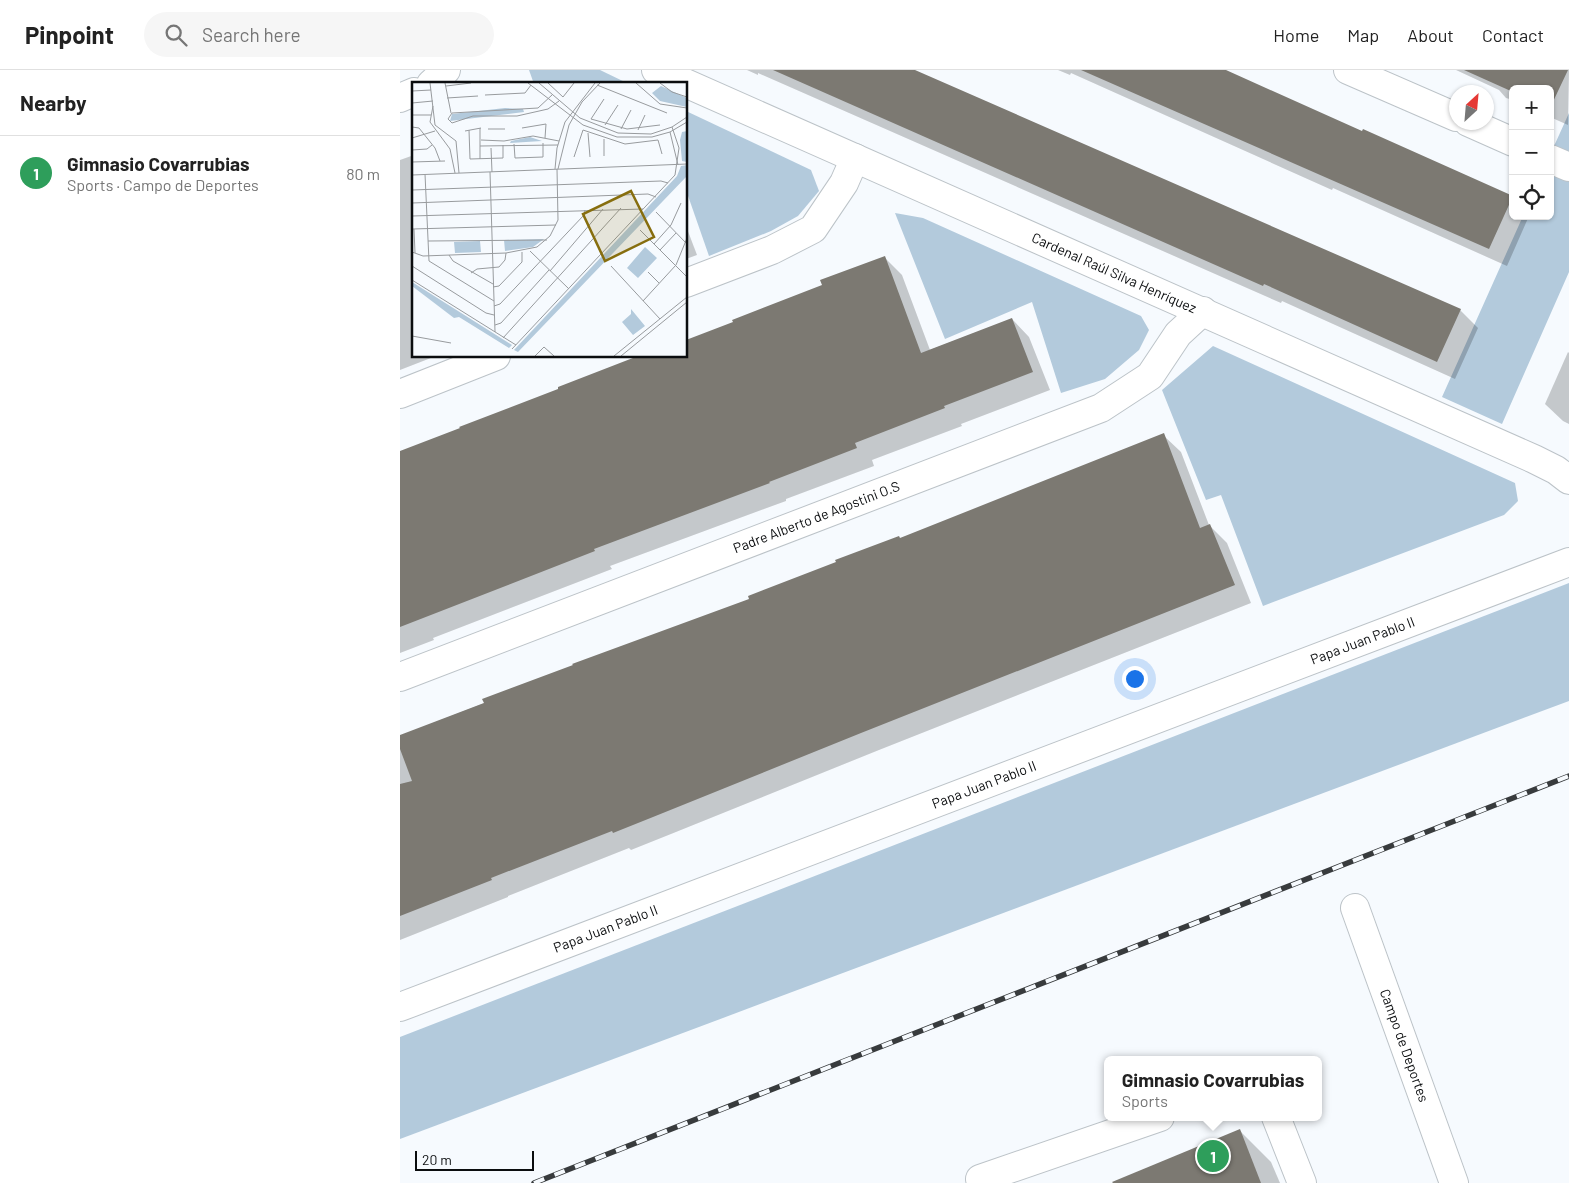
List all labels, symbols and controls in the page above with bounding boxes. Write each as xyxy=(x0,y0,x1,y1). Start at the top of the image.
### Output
search box xyxy=(144,12,494,57)
text: Pinpoint xyxy=(25,20,114,49)
icon: search xyxy=(162,21,190,49)
text: Search here xyxy=(202,23,301,46)
text: Home xyxy=(1273,24,1319,46)
text: Map xyxy=(1347,24,1379,46)
text: About xyxy=(1407,24,1454,46)
text: Contact xyxy=(1482,24,1544,46)
inset map xyxy=(412,82,688,358)
north arrow xyxy=(1449,85,1494,130)
map controls xyxy=(1509,85,1554,220)
button: + xyxy=(1509,85,1554,130)
text: Nearby xyxy=(20,90,86,115)
button: − xyxy=(1509,130,1554,175)
text: Gimnasio Covarrubias xyxy=(67,152,250,175)
text: 1 xyxy=(33,164,39,183)
text: 80 m xyxy=(346,164,380,183)
text: Sports · Campo de Deportes xyxy=(67,175,259,194)
button: locate xyxy=(1509,175,1554,220)
street label: Cardenal Raúl Silva Henríquez xyxy=(1029,229,1199,316)
street label: Padre Alberto de Agostini O.S xyxy=(730,477,902,556)
street label: Papa Juan Pablo II xyxy=(1308,613,1417,668)
your location xyxy=(1122,666,1148,692)
street label: Papa Juan Pablo II xyxy=(929,757,1038,812)
street label: Papa Juan Pablo II xyxy=(551,901,660,956)
street label: Campo de Deportes xyxy=(1377,986,1433,1104)
popup xyxy=(1104,1056,1322,1121)
text: Gimnasio Covarrubias xyxy=(1122,1068,1304,1091)
text: Sports xyxy=(1122,1091,1168,1110)
pin: 1 xyxy=(1197,1137,1229,1175)
scale bar xyxy=(415,1148,534,1171)
text: 20 m xyxy=(422,1151,452,1168)

